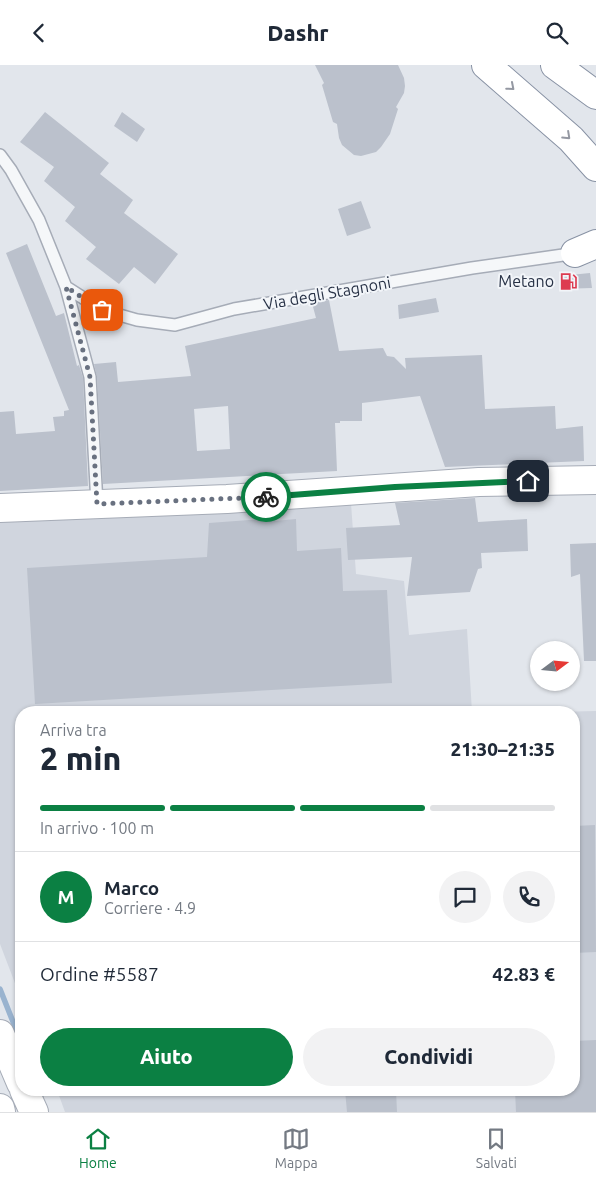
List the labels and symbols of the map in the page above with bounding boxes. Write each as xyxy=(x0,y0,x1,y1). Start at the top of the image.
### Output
one-way arrow xyxy=(505,81,514,90)
one-way arrow xyxy=(562,130,571,139)
fuel station icon: Metano xyxy=(558,271,578,291)
place label: Metano xyxy=(498,272,554,290)
street label: Via degli Stagnoni xyxy=(262,273,392,313)
pin xyxy=(81,289,123,331)
pin xyxy=(507,460,549,502)
courier xyxy=(241,472,291,522)
north arrow xyxy=(530,641,580,691)

